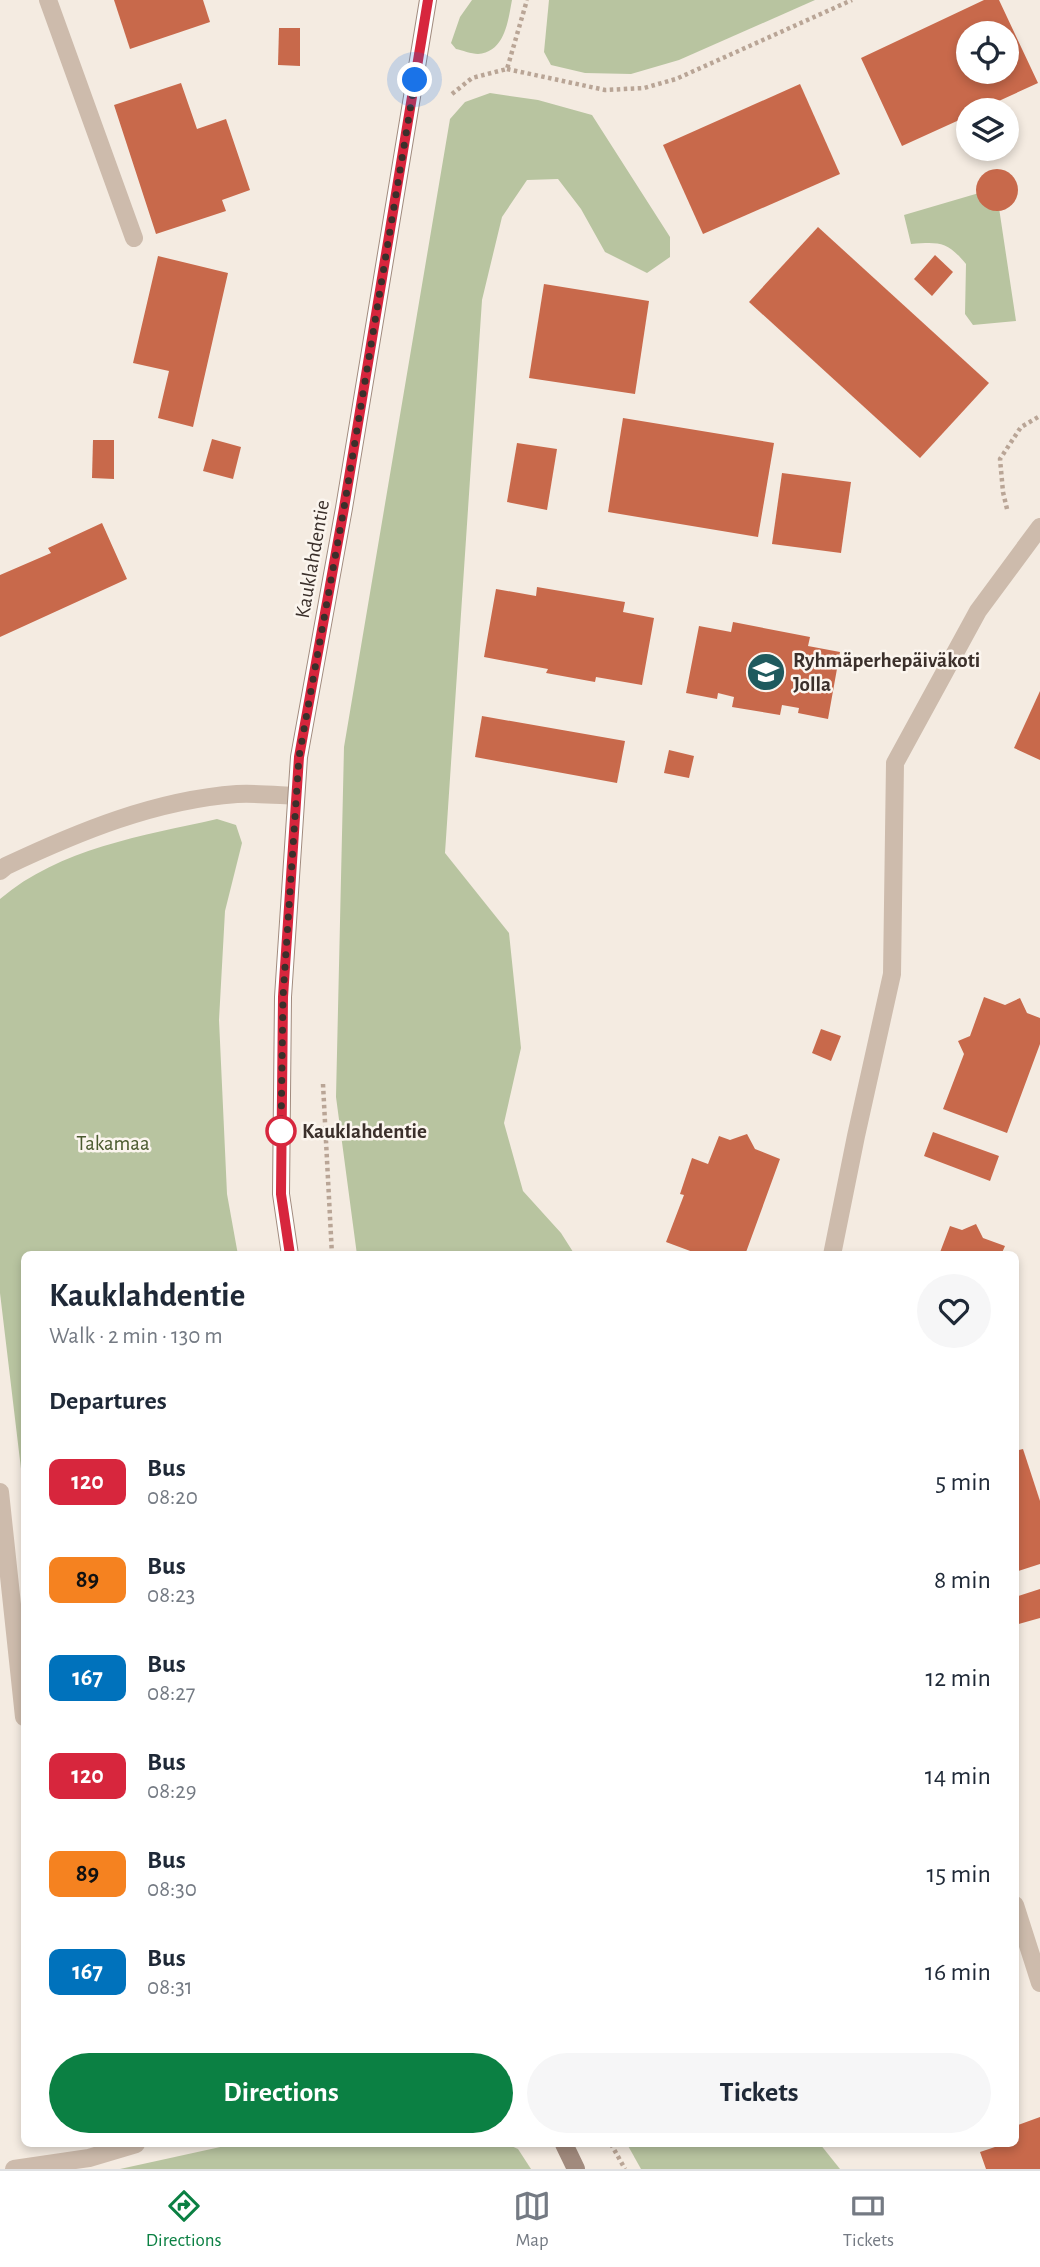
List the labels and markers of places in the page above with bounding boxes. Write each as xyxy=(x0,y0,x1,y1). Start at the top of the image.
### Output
place label: Ryhmäperhepäiväkoti Jolla xyxy=(793,650,980,695)
school or university icon: Ryhmäperhepäiväkoti Jolla xyxy=(745,651,787,693)
marker: Kauklahdentie xyxy=(266,1116,296,1146)
place label: Kauklahdentie xyxy=(302,1121,427,1142)

